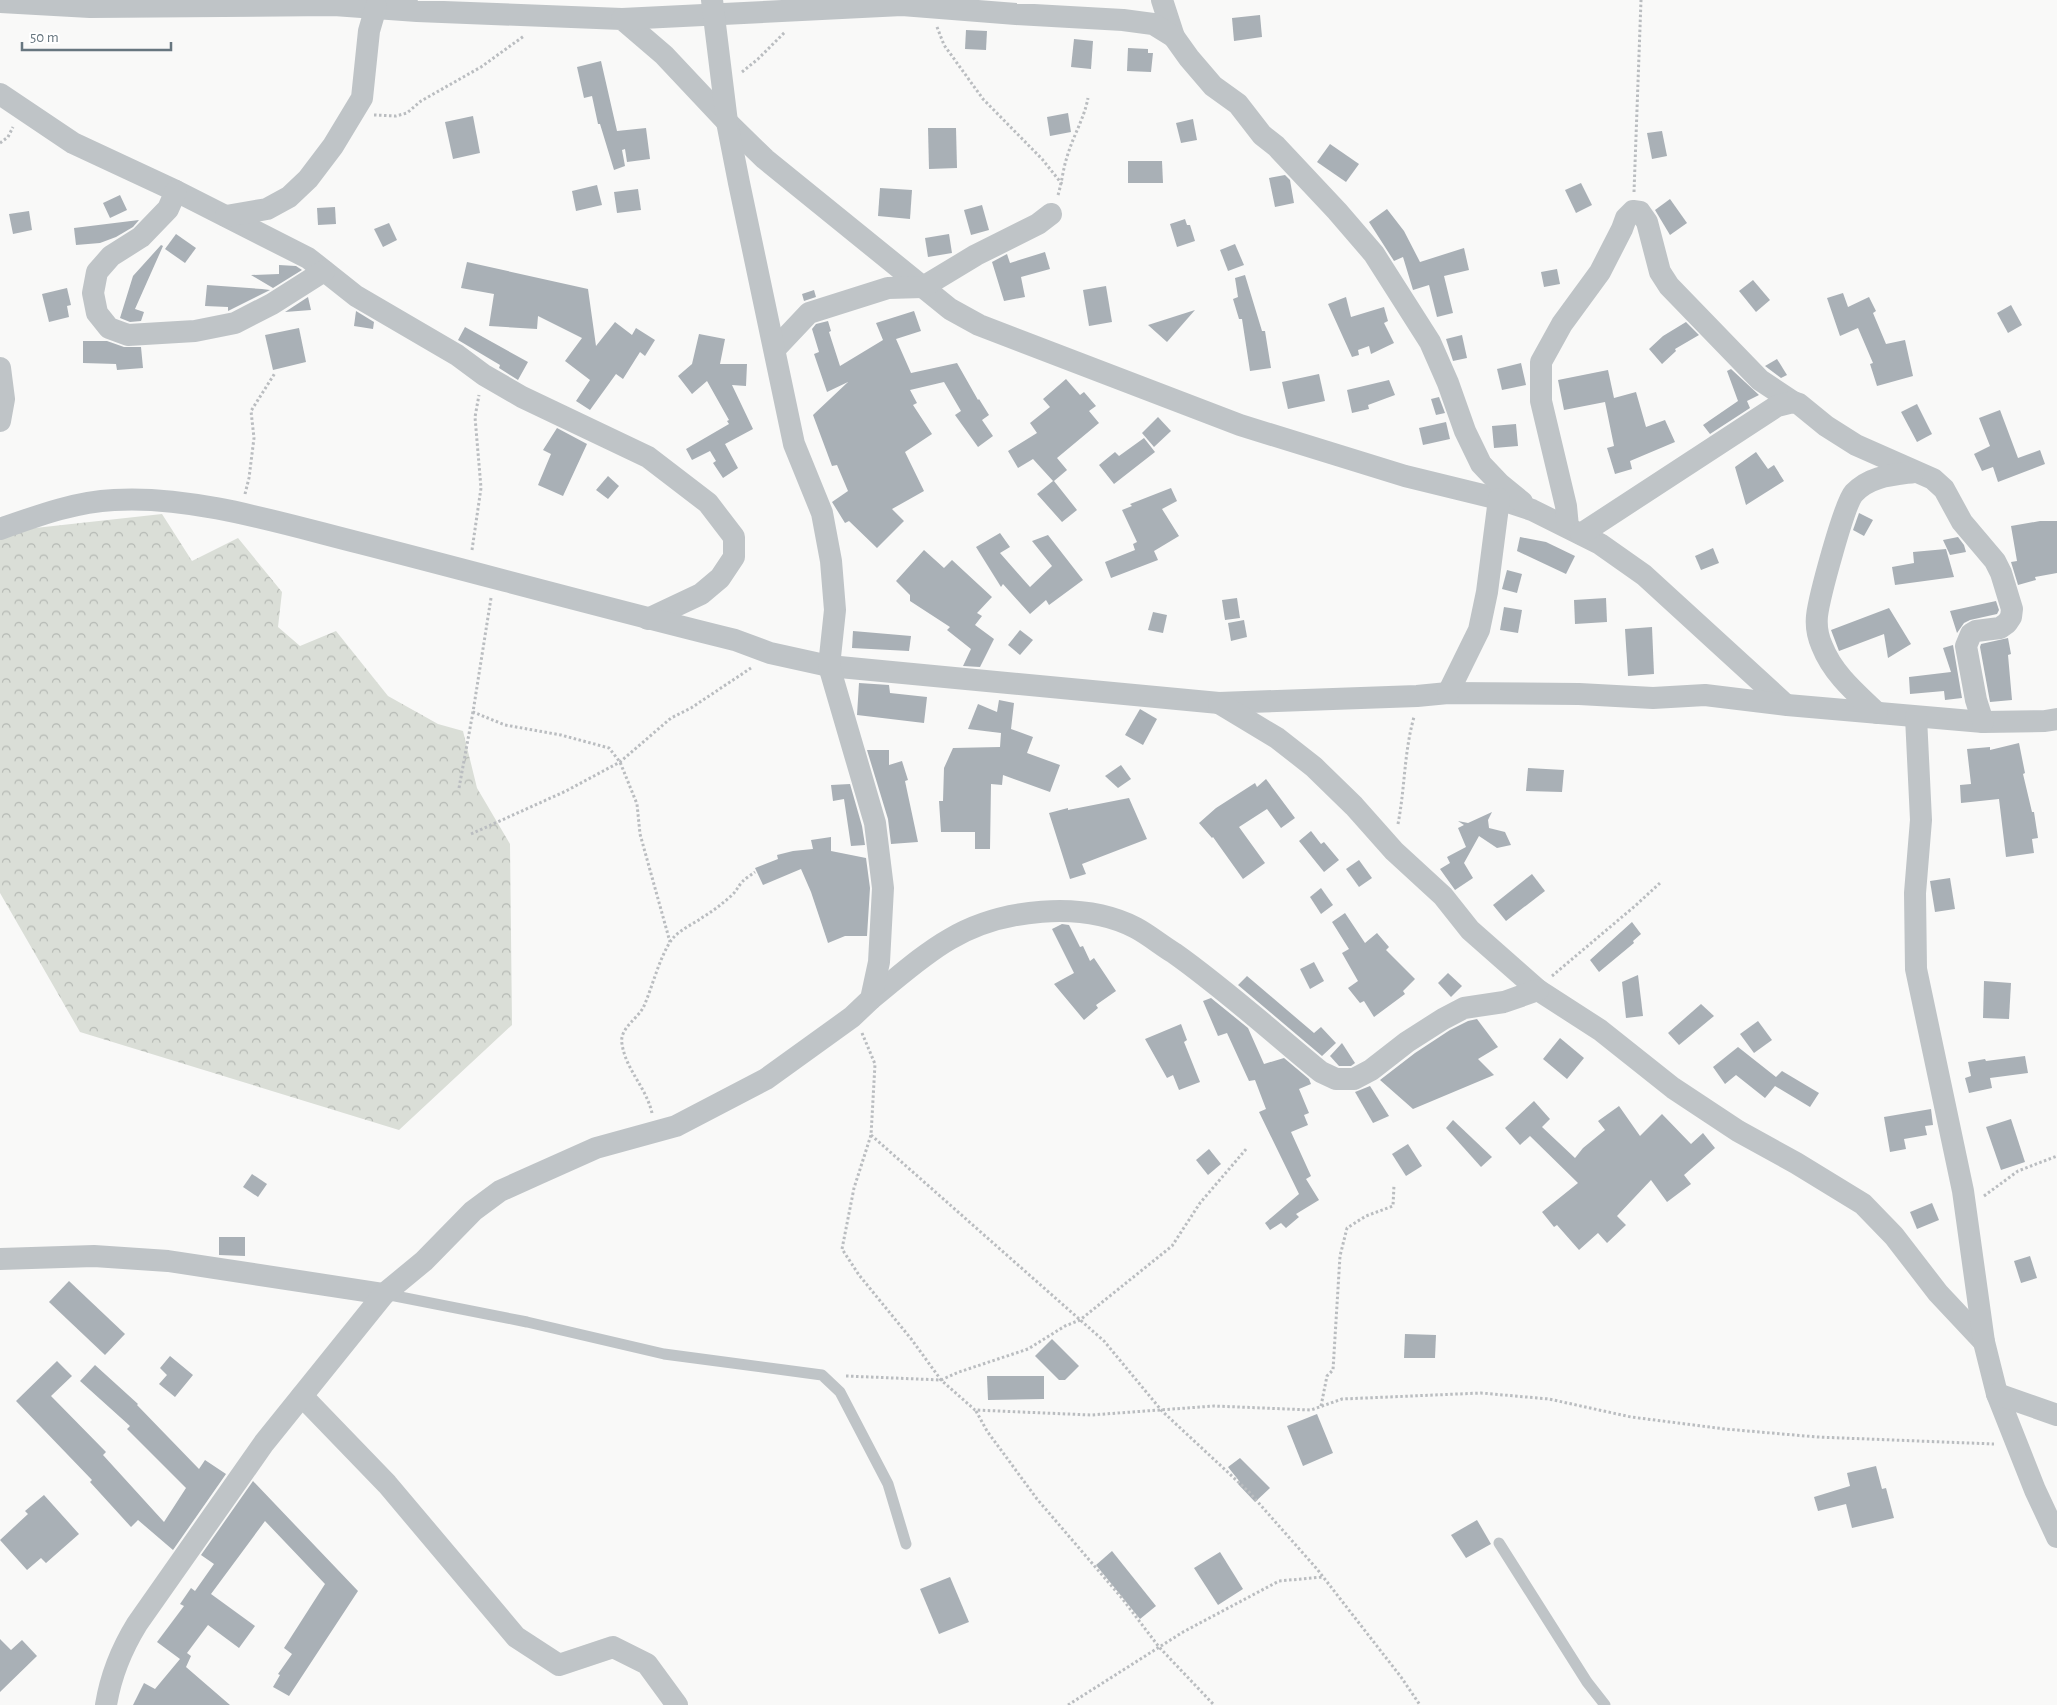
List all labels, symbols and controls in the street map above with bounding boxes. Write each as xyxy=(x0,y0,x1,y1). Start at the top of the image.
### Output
scale bar xyxy=(22,20,171,52)
text: 50 m xyxy=(30,30,59,45)

